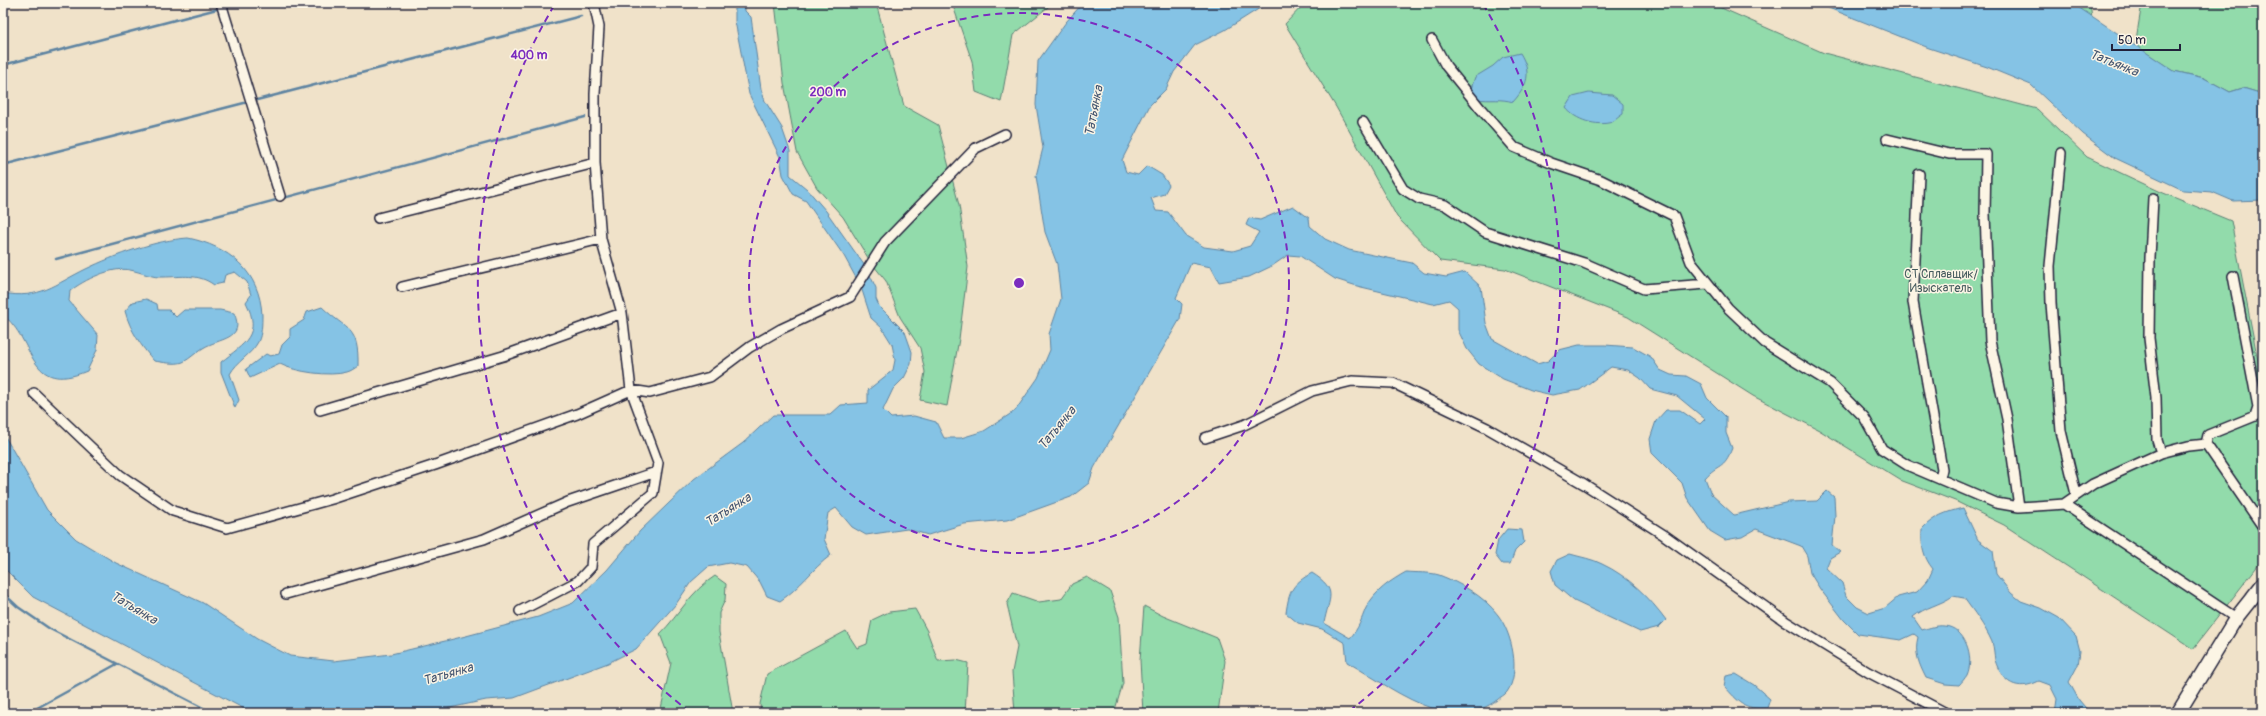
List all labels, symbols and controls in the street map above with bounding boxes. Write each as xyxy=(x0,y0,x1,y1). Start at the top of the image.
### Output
scale bar xyxy=(2112,26,2180,52)
text: 50 m xyxy=(2118,33,2146,48)
water label: Татьянка xyxy=(2087,46,2142,80)
text: 400 m xyxy=(510,48,548,63)
water label: Татьянка xyxy=(1081,83,1107,138)
text: 200 m xyxy=(810,85,847,100)
park label: СТ Сплавщик/ Изыскатель xyxy=(1904,267,1978,296)
centre of rings xyxy=(1012,276,1026,290)
water label: Татьянка xyxy=(1034,403,1080,453)
water label: Татьянка xyxy=(702,489,755,530)
water label: Татьянка xyxy=(108,588,161,629)
water label: Татьянка xyxy=(421,659,476,689)

